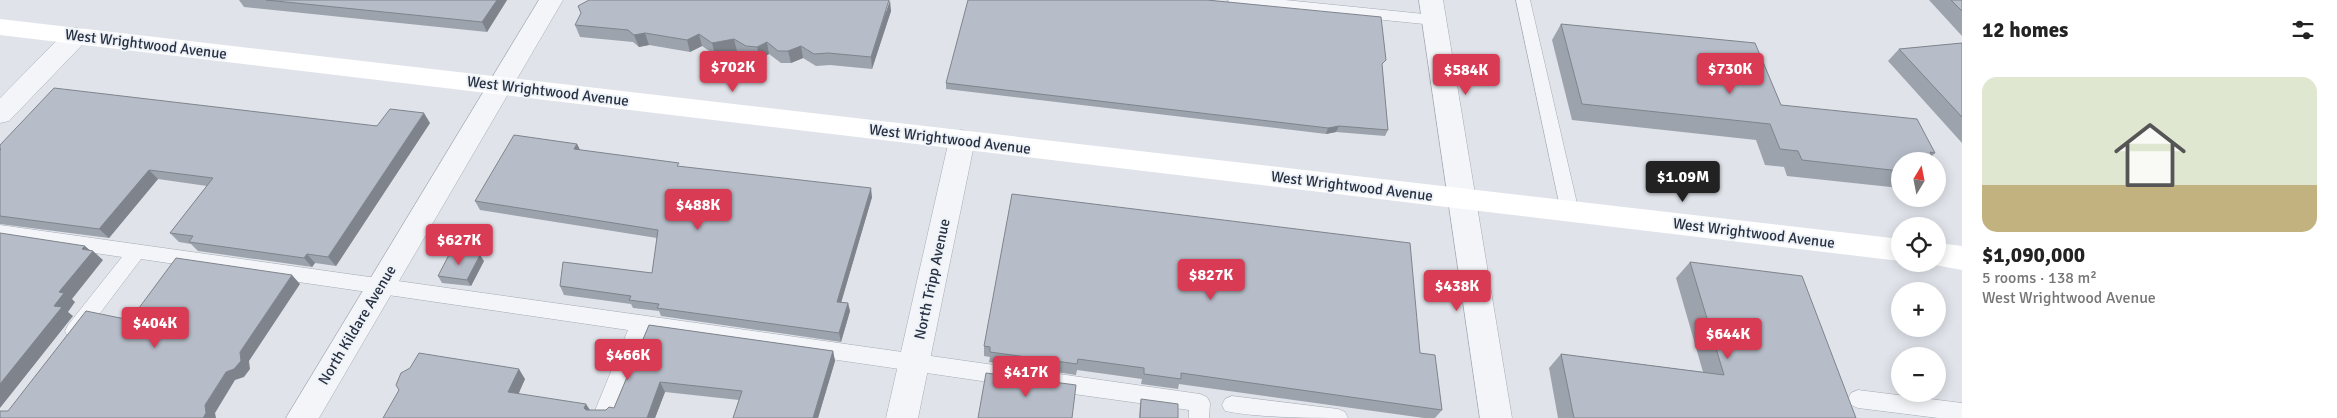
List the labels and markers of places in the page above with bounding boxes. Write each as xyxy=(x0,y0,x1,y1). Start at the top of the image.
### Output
pin: $702K xyxy=(698,51,768,93)
pin: $730K xyxy=(1695,52,1765,95)
pin: $584K xyxy=(1431,54,1501,96)
pin: $1.09M xyxy=(1642,160,1724,203)
pin: $488K xyxy=(663,188,733,231)
pin: $627K xyxy=(424,224,494,266)
pin: $827K xyxy=(1176,258,1246,301)
pin: $438K xyxy=(1422,270,1492,312)
pin: $404K xyxy=(120,306,190,349)
pin: $644K xyxy=(1693,318,1763,360)
pin: $466K xyxy=(593,338,663,381)
pin: $417K xyxy=(991,356,1061,398)

